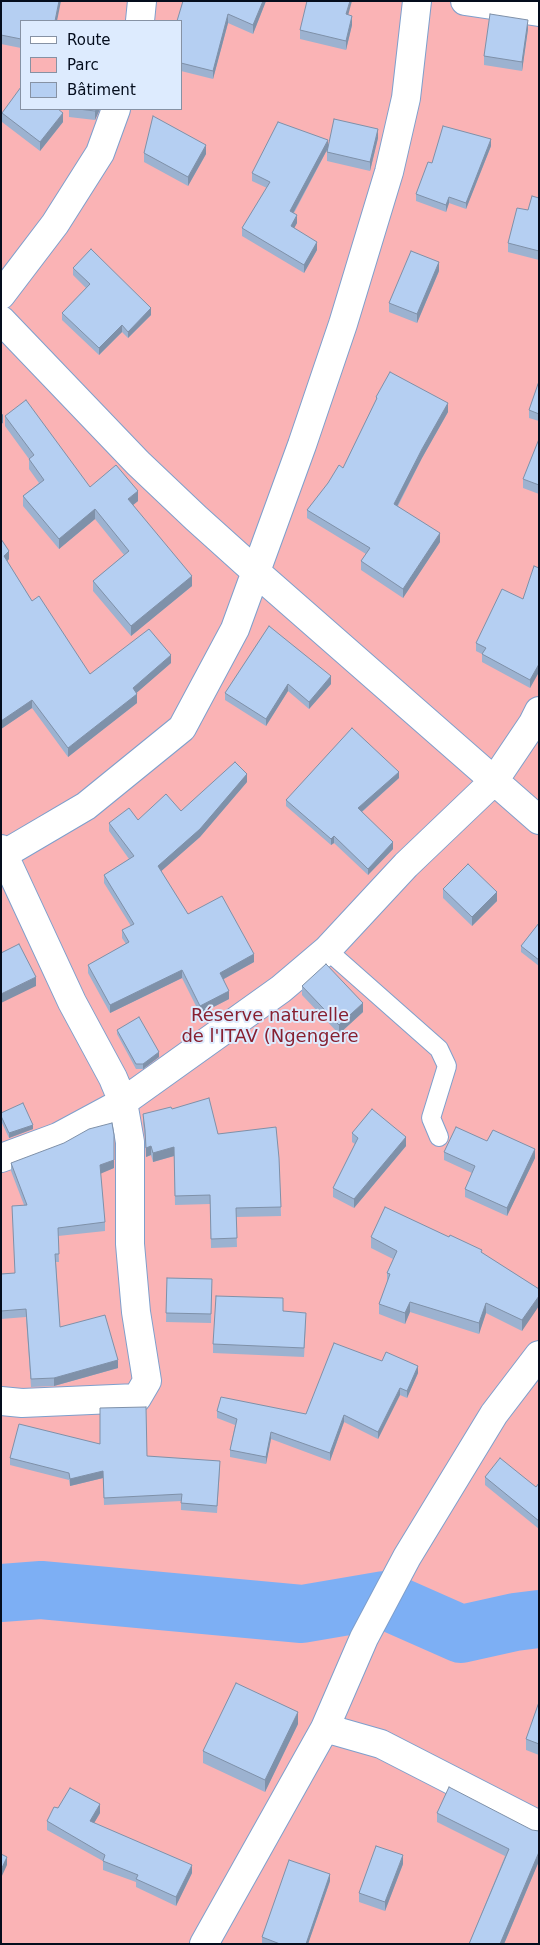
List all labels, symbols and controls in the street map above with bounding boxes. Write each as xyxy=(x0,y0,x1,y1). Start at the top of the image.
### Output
legend xyxy=(20,20,182,110)
text: Route xyxy=(67,31,111,49)
text: Parc xyxy=(67,56,99,74)
text: Bâtiment xyxy=(67,81,136,99)
park label: Réserve naturelle de l'ITAV (Ngengere xyxy=(181,1005,359,1048)

